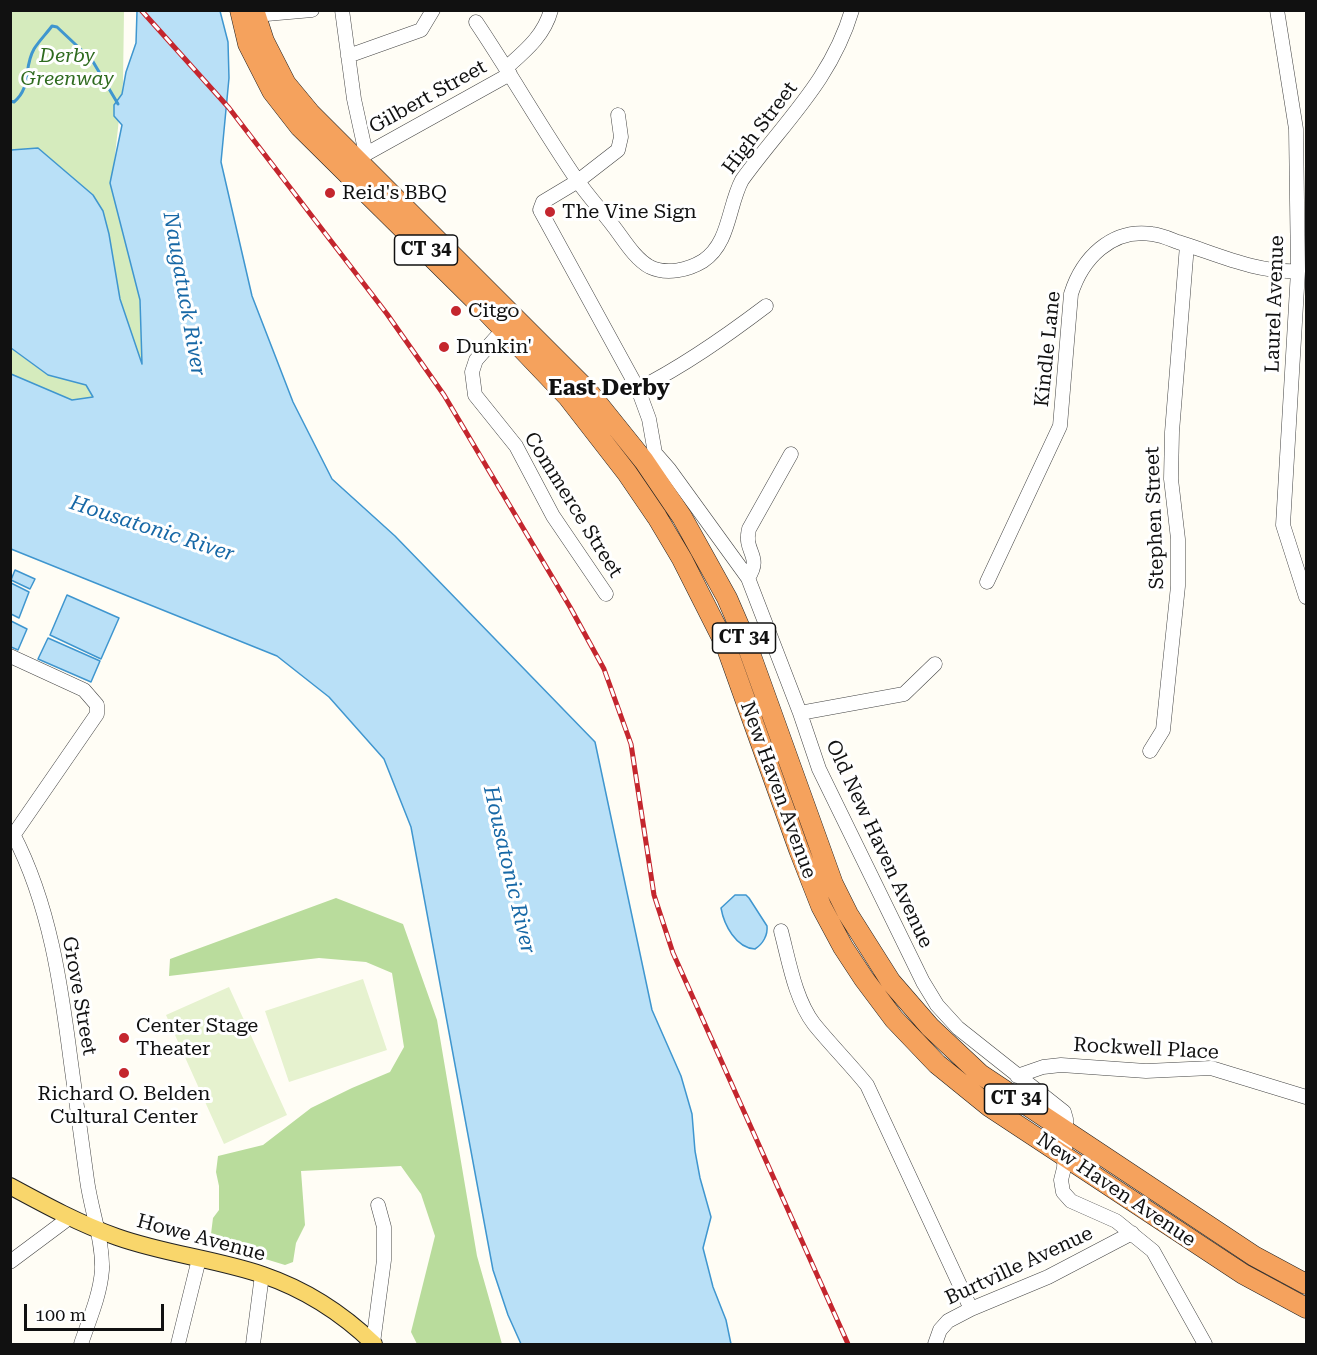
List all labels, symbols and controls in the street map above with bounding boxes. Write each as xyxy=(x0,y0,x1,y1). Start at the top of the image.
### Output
park label: Derby Greenway xyxy=(20,44,114,91)
street label: Gilbert Street xyxy=(365,55,491,139)
street label: High Street xyxy=(717,77,803,179)
place label: Reid's BBQ xyxy=(342,181,447,205)
marker: Reid's BBQ xyxy=(323,186,337,200)
place label: The Vine Sign xyxy=(562,200,697,224)
marker: The Vine Sign xyxy=(543,205,557,219)
water label: Naugatuck River xyxy=(157,210,211,378)
road number: CT 34 xyxy=(394,235,458,265)
street label: Laurel Avenue xyxy=(1261,235,1289,373)
street label: Kindle Lane xyxy=(1030,290,1066,408)
place label: Citgo xyxy=(468,299,519,323)
marker: Citgo xyxy=(449,304,463,318)
place label: Dunkin' xyxy=(456,335,532,359)
marker: Dunkin' xyxy=(437,340,451,354)
district label: East Derby xyxy=(548,376,670,402)
street label: Commerce Street xyxy=(519,428,627,582)
street label: Stephen Street xyxy=(1141,446,1169,590)
water label: Housatonic River xyxy=(67,491,237,567)
road number: CT 34 xyxy=(712,623,776,653)
street label: New Haven Avenue xyxy=(735,698,821,882)
street label: Old New Haven Avenue xyxy=(820,736,938,952)
water label: Housatonic River xyxy=(477,784,541,956)
street label: Grove Street xyxy=(57,935,101,1057)
place label: Center Stage Theater xyxy=(136,1014,258,1061)
marker: Center Stage Theater xyxy=(117,1031,131,1045)
street label: Rockwell Place xyxy=(1073,1033,1219,1065)
marker: Richard O. Belden Cultural Center xyxy=(117,1066,131,1080)
place label: Richard O. Belden Cultural Center xyxy=(38,1082,210,1129)
road number: CT 34 xyxy=(984,1084,1048,1114)
street label: New Haven Avenue xyxy=(1032,1128,1200,1252)
street label: Howe Avenue xyxy=(134,1209,268,1267)
street label: Burtville Avenue xyxy=(941,1221,1097,1311)
scale bar xyxy=(27,1292,166,1330)
text: 100 m xyxy=(35,1304,86,1325)

